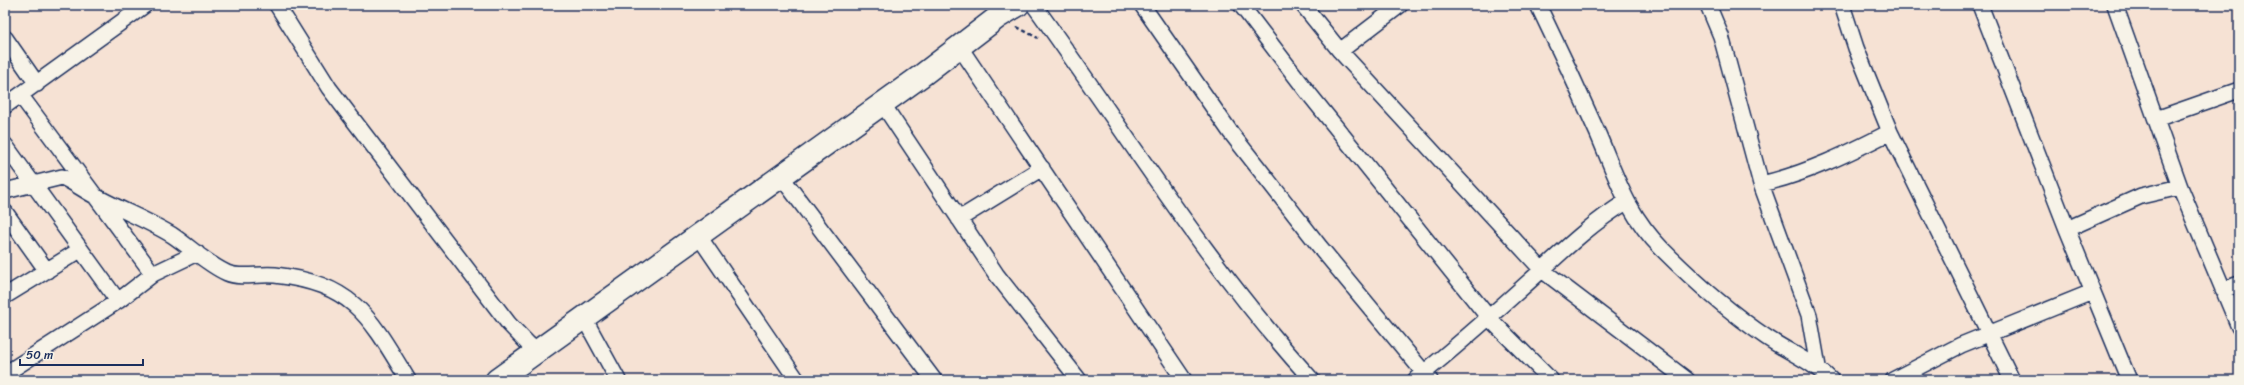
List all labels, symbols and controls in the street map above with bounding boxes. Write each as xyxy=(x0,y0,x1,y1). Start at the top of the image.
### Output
scale bar xyxy=(20,341,143,367)
text: 50 m xyxy=(26,344,53,366)

